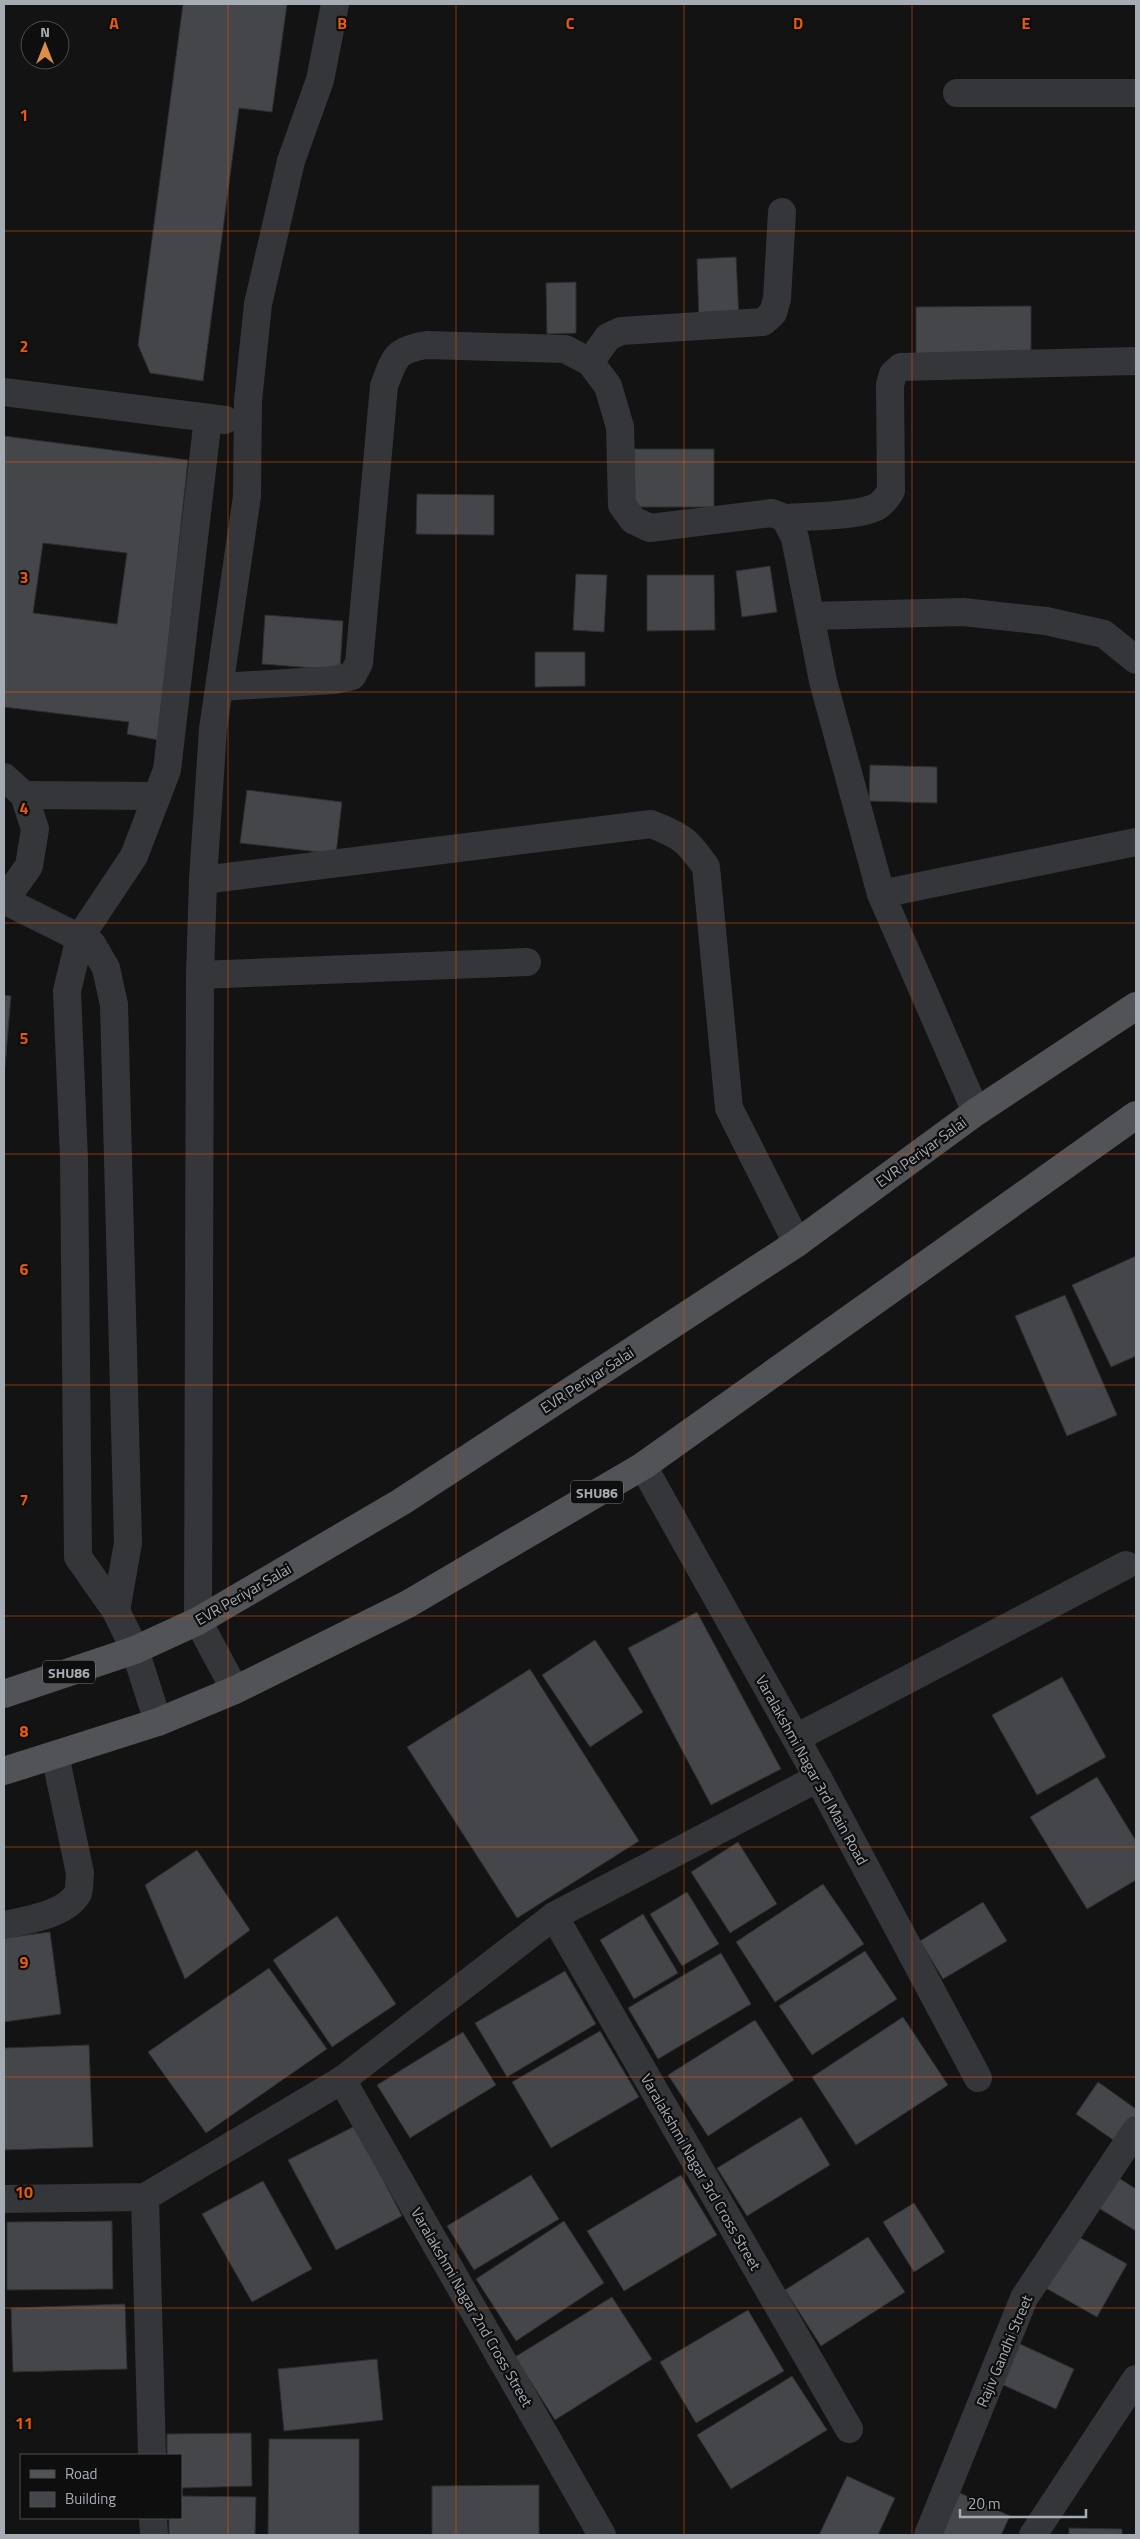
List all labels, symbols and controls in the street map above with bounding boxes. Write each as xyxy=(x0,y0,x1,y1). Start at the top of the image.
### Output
text: A xyxy=(109,11,119,35)
text: B xyxy=(337,11,347,35)
text: C xyxy=(566,11,575,35)
text: D xyxy=(793,11,803,35)
text: E xyxy=(1022,11,1031,35)
north arrow xyxy=(20,20,70,70)
text: N xyxy=(40,21,50,42)
text: 1 xyxy=(20,103,28,127)
text: 2 xyxy=(20,334,28,358)
text: 3 xyxy=(20,565,28,589)
text: 4 xyxy=(20,796,29,820)
text: 5 xyxy=(20,1026,29,1050)
street label: EVR Periyar Salai xyxy=(871,1111,971,1193)
text: 6 xyxy=(20,1257,29,1281)
street label: EVR Periyar Salai xyxy=(536,1341,638,1419)
road number: SHU86 xyxy=(571,1480,623,1504)
text: 7 xyxy=(20,1488,28,1512)
street label: EVR Periyar Salai xyxy=(191,1557,295,1631)
road number: SHU86 xyxy=(43,1660,95,1684)
street label: Varalakshmi Nagar 3rd Main Road xyxy=(750,1671,874,1869)
text: 8 xyxy=(20,1719,29,1743)
text: 9 xyxy=(20,1950,29,1974)
street label: Varalakshmi Nagar 3rd Cross Street xyxy=(635,2069,767,2275)
text: 10 xyxy=(15,2180,33,2204)
street label: Varalakshmi Nagar 2nd Cross Street xyxy=(405,2203,539,2412)
street label: Rajiv Gandhi Street xyxy=(970,2291,1038,2411)
text: 11 xyxy=(15,2411,33,2435)
legend xyxy=(20,2454,182,2519)
text: Road xyxy=(65,2462,97,2485)
scale bar xyxy=(960,2486,1086,2518)
text: Building xyxy=(65,2487,116,2510)
text: 20 m xyxy=(968,2492,1001,2515)

